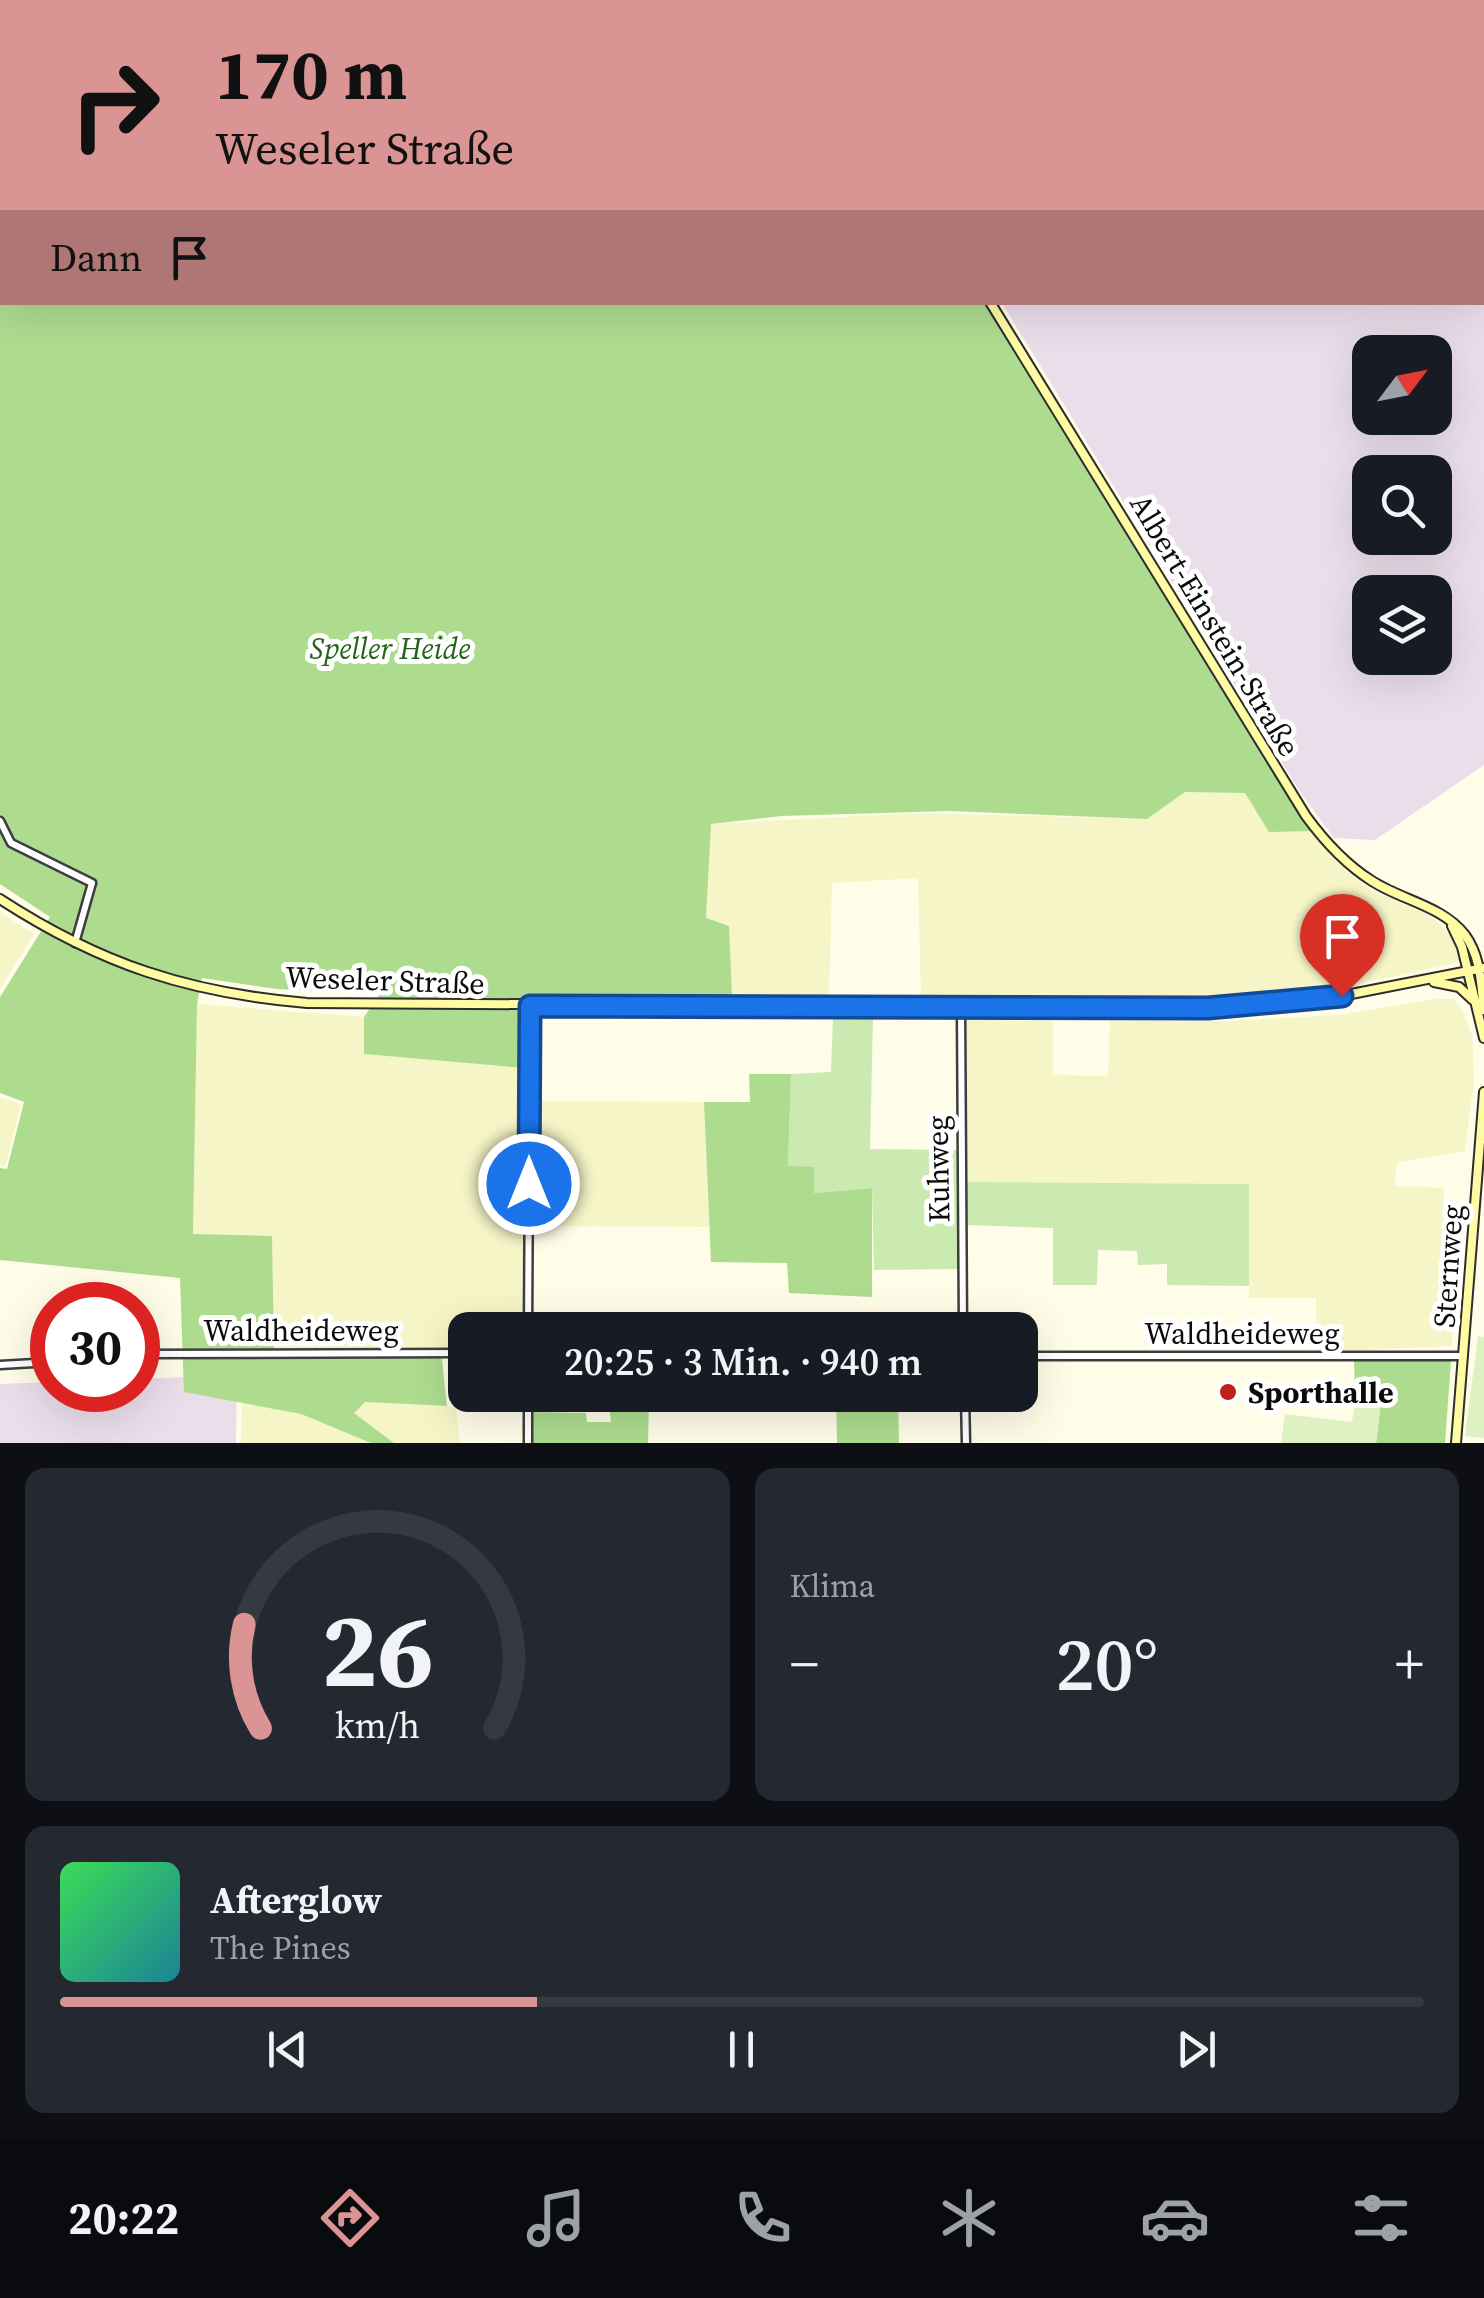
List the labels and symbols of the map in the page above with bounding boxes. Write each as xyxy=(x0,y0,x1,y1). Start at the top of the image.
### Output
north arrow xyxy=(1352,335,1452,435)
street label: Albert-Einstein-Straße xyxy=(1120,486,1310,764)
park label: Speller Heide xyxy=(309,628,471,669)
pin xyxy=(1300,894,1385,997)
street label: Weseler Straße xyxy=(285,956,485,1004)
street label: Kuhweg xyxy=(917,1115,959,1223)
position arrow xyxy=(477,1132,581,1236)
street label: Sternweg xyxy=(1423,1203,1473,1329)
speed limit sign: 30 xyxy=(30,1282,160,1412)
street label: Waldheideweg xyxy=(203,1310,399,1351)
street label: Waldheideweg xyxy=(1144,1313,1340,1354)
place label: Sporthalle xyxy=(1248,1372,1394,1413)
marker: Sporthalle xyxy=(1217,1381,1239,1403)

